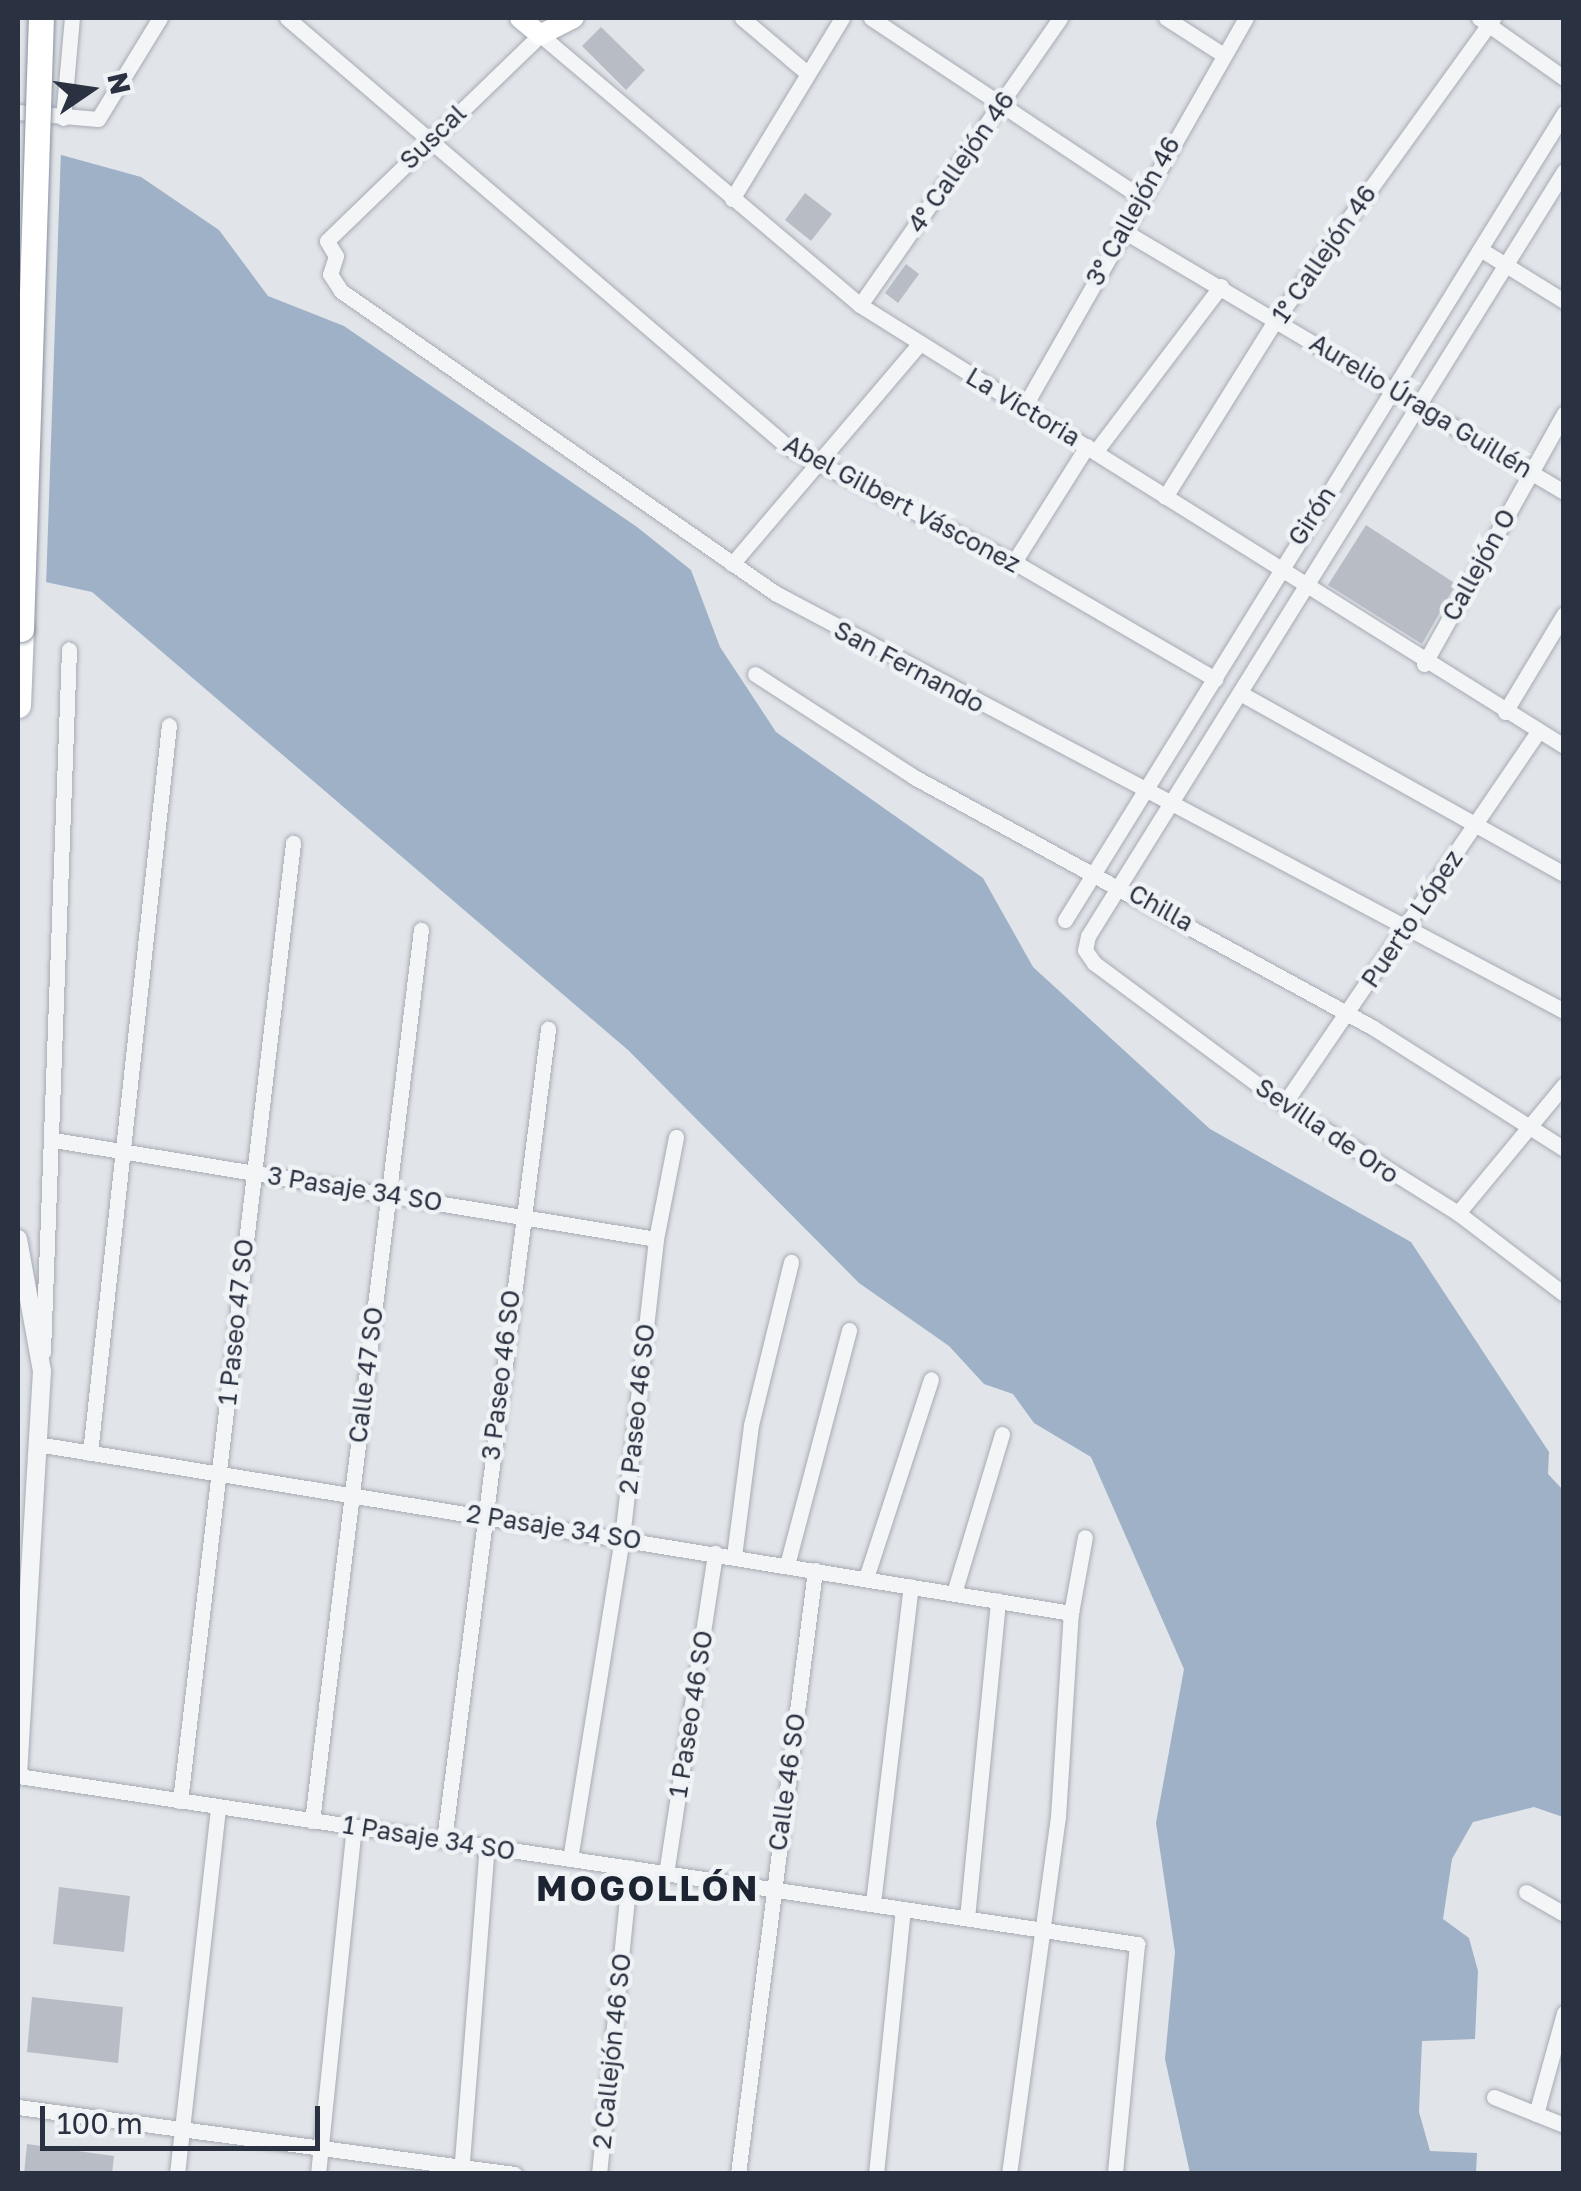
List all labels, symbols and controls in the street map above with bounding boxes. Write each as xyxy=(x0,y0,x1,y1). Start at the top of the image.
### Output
north arrow xyxy=(40,40,140,140)
text: N xyxy=(101,69,138,97)
street label: 4° Callejón 46 xyxy=(901,86,1021,238)
street label: Suscal xyxy=(394,98,472,176)
street label: 3° Callejón 46 xyxy=(1080,131,1186,291)
street label: 1° Callejón 46 xyxy=(1265,179,1383,329)
street label: Aurelio Úraga Guillén xyxy=(1304,328,1538,484)
street label: La Victoria xyxy=(961,361,1085,453)
street label: Abel Gilbert Vásconez xyxy=(779,429,1025,579)
street label: Girón xyxy=(1282,481,1342,551)
street label: Callejón O xyxy=(1436,504,1522,626)
street label: San Fernando xyxy=(829,615,989,719)
street label: Puerto López xyxy=(1355,845,1469,993)
street label: Chilla xyxy=(1123,878,1199,938)
street label: Sevilla de Oro xyxy=(1250,1072,1404,1190)
street label: 3 Pasaje 34 SO xyxy=(265,1160,445,1218)
street label: 1 Paseo 47 SO xyxy=(212,1237,260,1407)
street label: 3 Paseo 46 SO xyxy=(476,1288,526,1462)
street label: Calle 47 SO xyxy=(343,1305,389,1445)
street label: 2 Paseo 46 SO xyxy=(613,1322,661,1496)
street label: 2 Pasaje 34 SO xyxy=(465,1498,643,1556)
street label: 1 Paseo 46 SO xyxy=(663,1628,719,1800)
street label: Calle 46 SO xyxy=(762,1711,812,1853)
street label: 1 Pasaje 34 SO xyxy=(341,1810,517,1866)
district label: MOGOLLÓN xyxy=(536,1867,760,1909)
street label: 2 Callejón 46 SO xyxy=(587,1952,637,2150)
scale bar xyxy=(45,2086,325,2148)
text: 100 m xyxy=(57,2105,143,2141)

